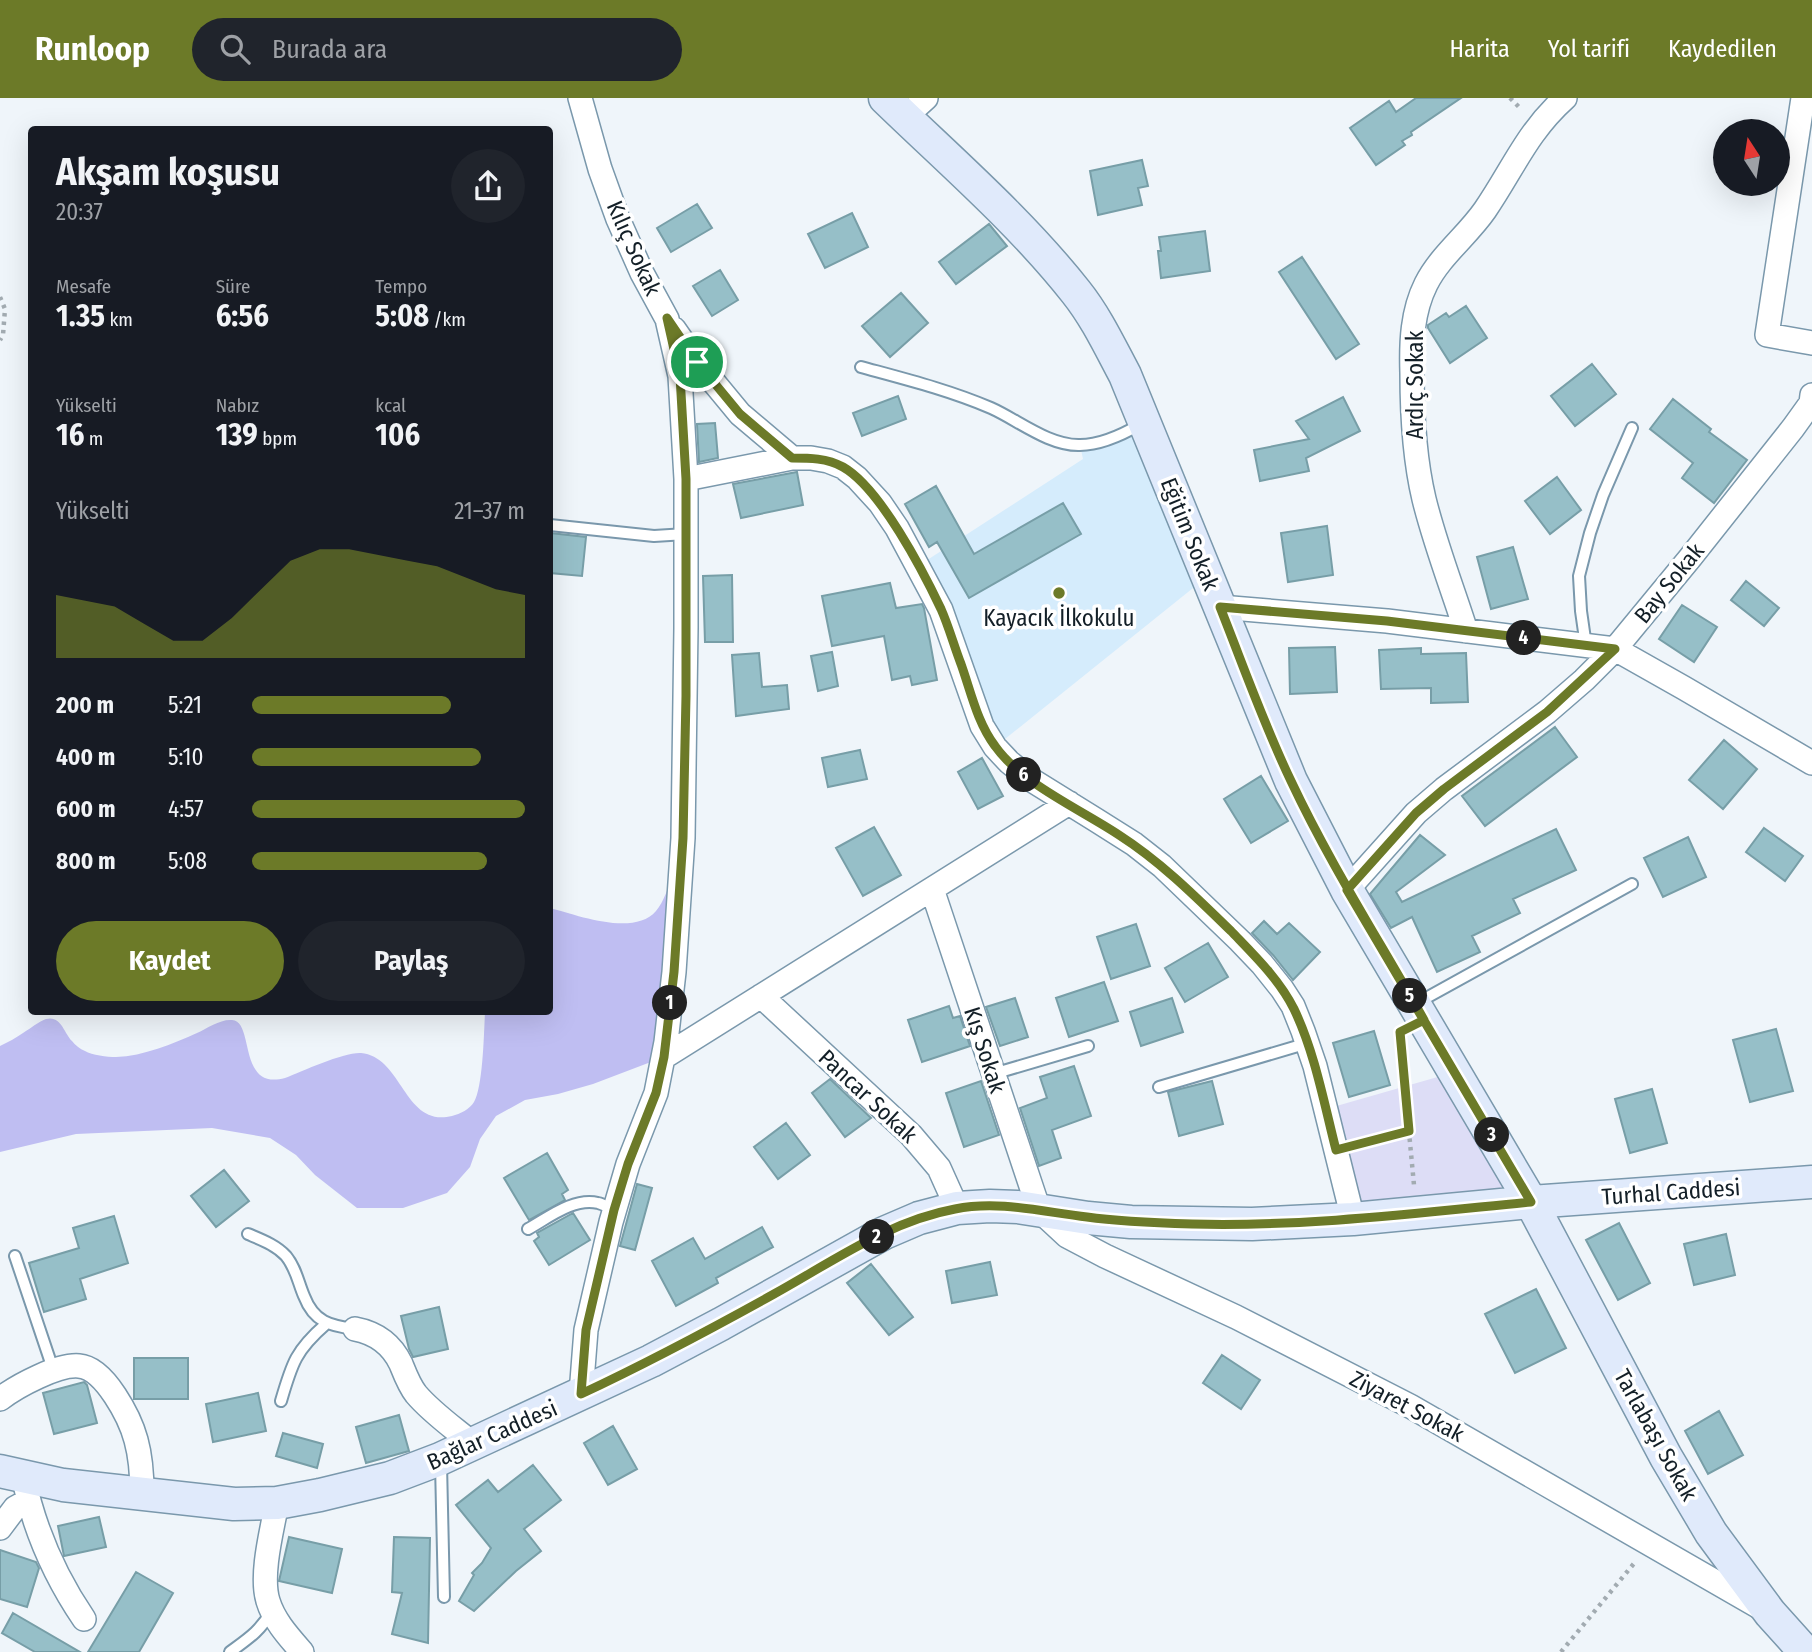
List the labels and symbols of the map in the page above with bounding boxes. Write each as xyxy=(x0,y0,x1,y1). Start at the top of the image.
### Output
north arrow xyxy=(1713,119,1790,196)
street label: Kılıç Sokak xyxy=(601,196,667,300)
street label: Ardıç Sokak xyxy=(1401,330,1429,439)
pin xyxy=(667,332,727,392)
street label: Eğitim Sokak xyxy=(1155,473,1225,595)
street label: Bay Sokak xyxy=(1628,537,1710,629)
marker: Kayacık İlkokulu xyxy=(1051,585,1067,601)
place label: Kayacık İlkokulu xyxy=(983,604,1135,632)
pin: 4 xyxy=(1506,620,1542,656)
pin: 6 xyxy=(1006,758,1042,792)
pin: 5 xyxy=(1392,978,1428,1014)
pin: 1 xyxy=(652,986,688,1020)
street label: Kış Sokak xyxy=(958,1003,1012,1097)
street label: Pancar Sokak xyxy=(813,1043,923,1149)
pin: 3 xyxy=(1474,1118,1510,1152)
street label: Turhal Caddesi xyxy=(1601,1173,1741,1211)
pin: 2 xyxy=(860,1220,894,1254)
street label: Ziyaret Sokak xyxy=(1345,1364,1469,1448)
street label: Tarlabaşı Sokak xyxy=(1608,1364,1704,1506)
street label: Bağlar Caddesi xyxy=(423,1394,561,1476)

